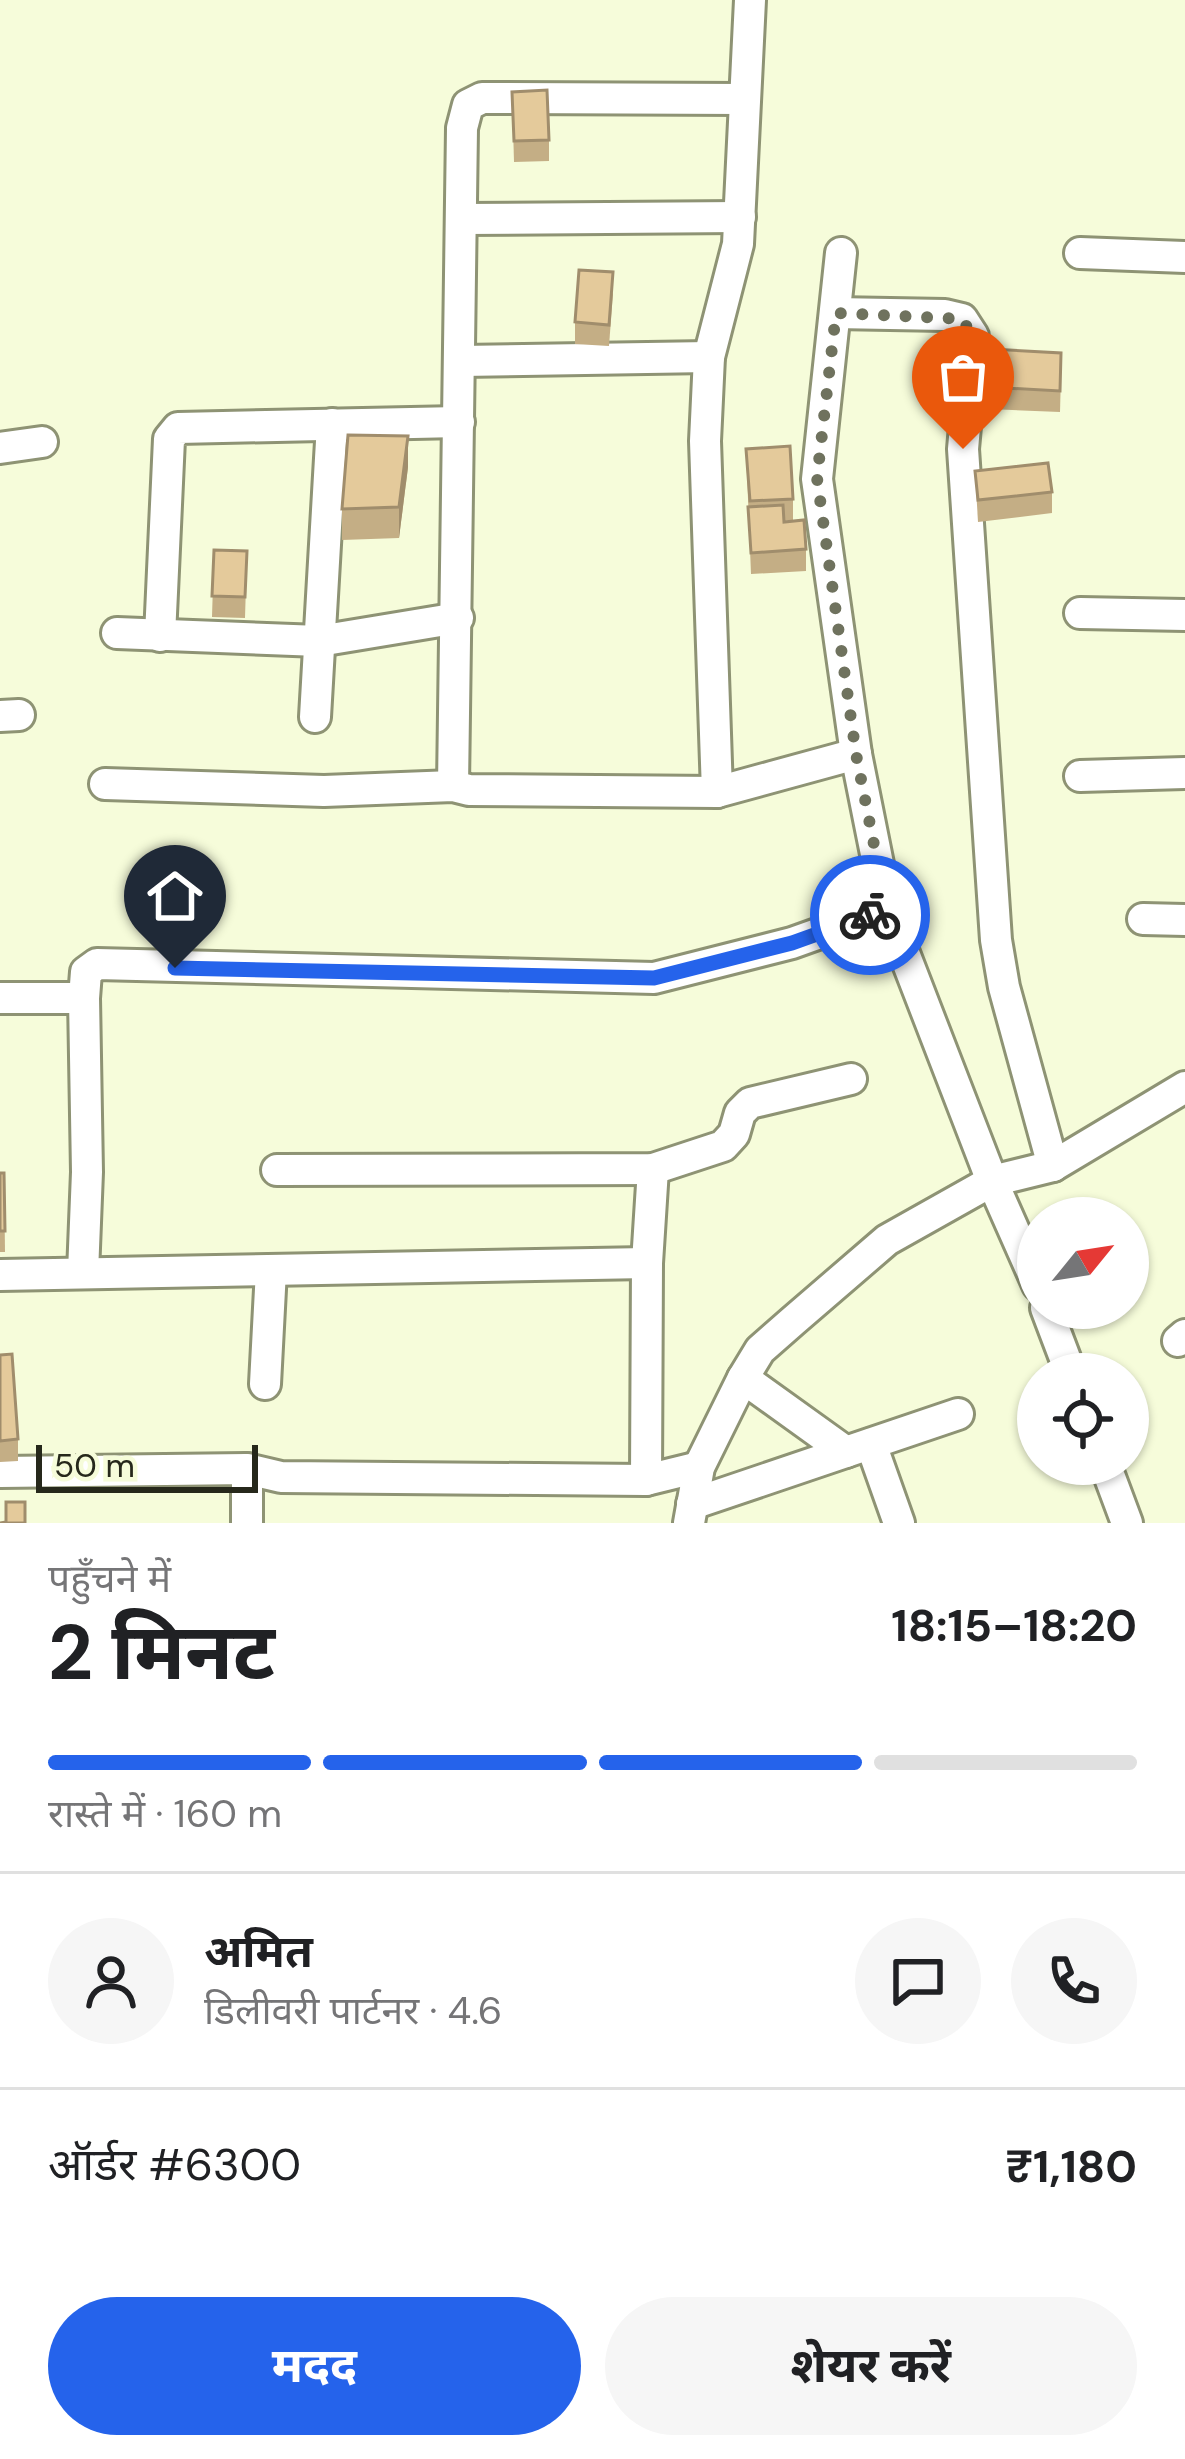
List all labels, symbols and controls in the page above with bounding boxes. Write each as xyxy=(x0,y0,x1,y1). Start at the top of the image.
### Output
pin xyxy=(912,326,1014,449)
icon: bag xyxy=(930,344,996,410)
pin xyxy=(124,845,226,968)
courier xyxy=(810,855,930,975)
icon: home xyxy=(142,863,208,929)
icon: bike xyxy=(837,882,903,948)
north arrow xyxy=(1017,1197,1149,1329)
map controls xyxy=(1017,1197,1149,1485)
button: locate xyxy=(1017,1353,1149,1485)
scale bar xyxy=(36,1439,258,1492)
text: 50 m xyxy=(54,1444,135,1487)
text: पहुँचने में xyxy=(48,1553,171,1604)
text: 18:15–18:20 xyxy=(891,1596,1137,1655)
text: 2 मिनट xyxy=(48,1602,275,1703)
text: रास्ते में · 160 m xyxy=(48,1788,282,1839)
button: person xyxy=(48,1918,174,2044)
button: chat xyxy=(855,1918,981,2044)
button: phone xyxy=(1011,1918,1137,2044)
text: अमित xyxy=(204,1922,313,1981)
text: डिलीवरी पार्टनर · 4.6 xyxy=(204,1985,502,2036)
text: ऑर्डर #6300 xyxy=(48,2135,301,2194)
text: ₹1,180 xyxy=(1005,2137,1137,2196)
button: मदद xyxy=(48,2297,581,2435)
button: शेयर करें xyxy=(605,2297,1137,2435)

